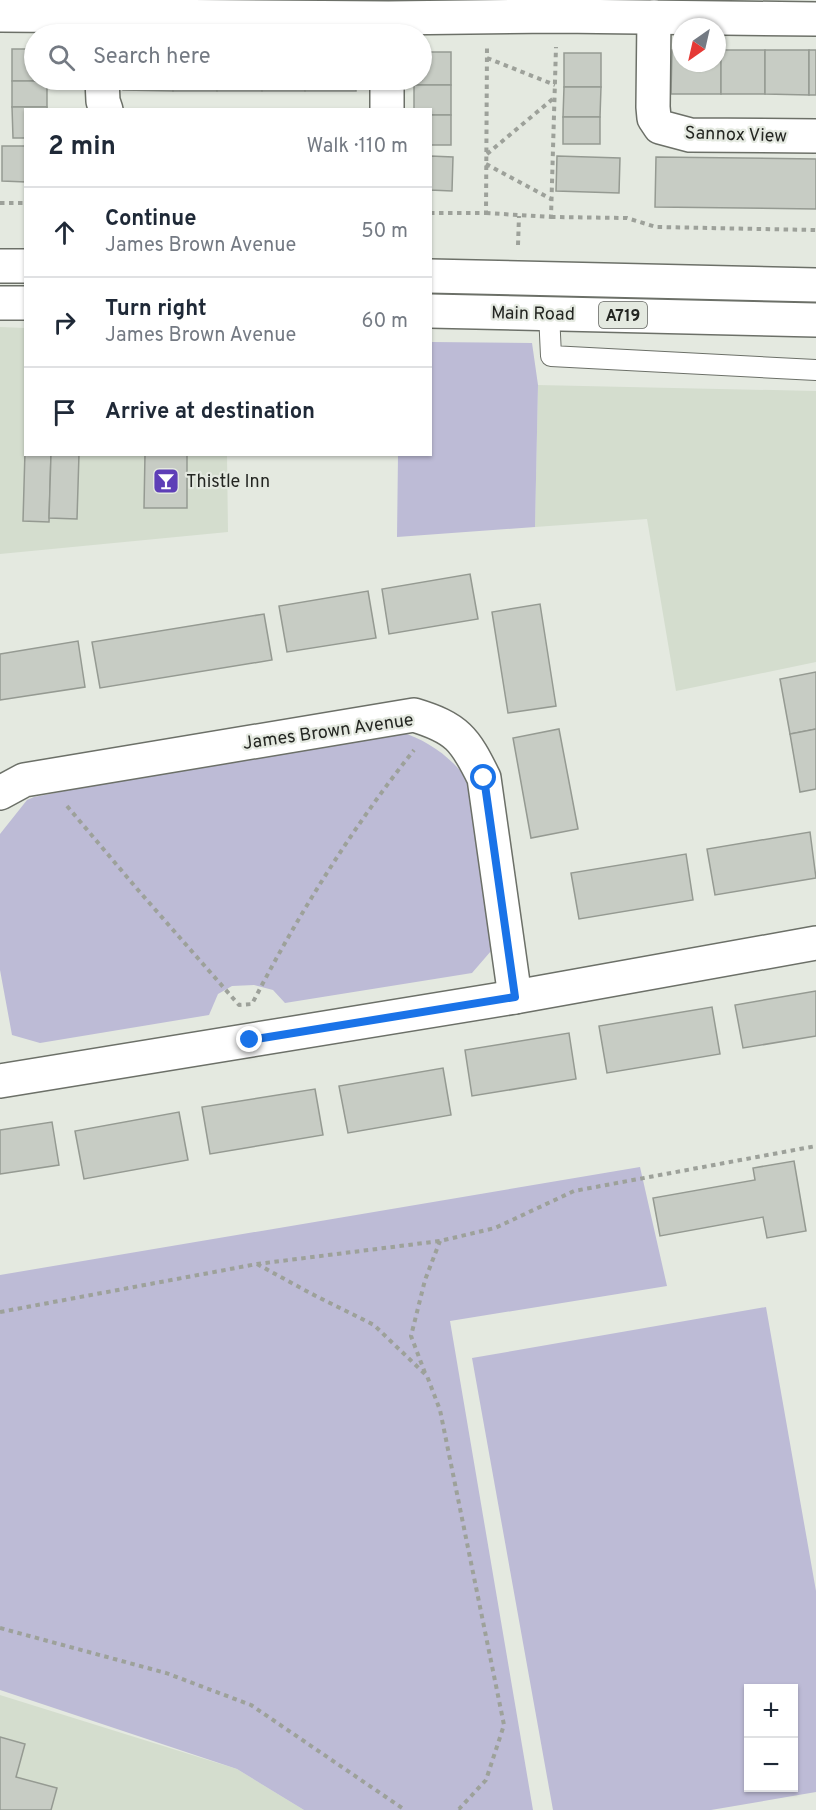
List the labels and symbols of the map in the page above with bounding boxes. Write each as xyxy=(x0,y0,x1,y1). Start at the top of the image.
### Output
north arrow xyxy=(672,18,726,72)
street label: Sannox View xyxy=(684,122,788,149)
street label: Main Road xyxy=(491,302,575,327)
road number: A719 xyxy=(599,302,647,328)
bar icon: Thistle Inn xyxy=(151,466,181,496)
place label: Thistle Inn xyxy=(186,471,270,494)
street label: James Brown Avenue xyxy=(241,709,415,756)
route start xyxy=(470,764,496,790)
route end xyxy=(236,1026,262,1052)

